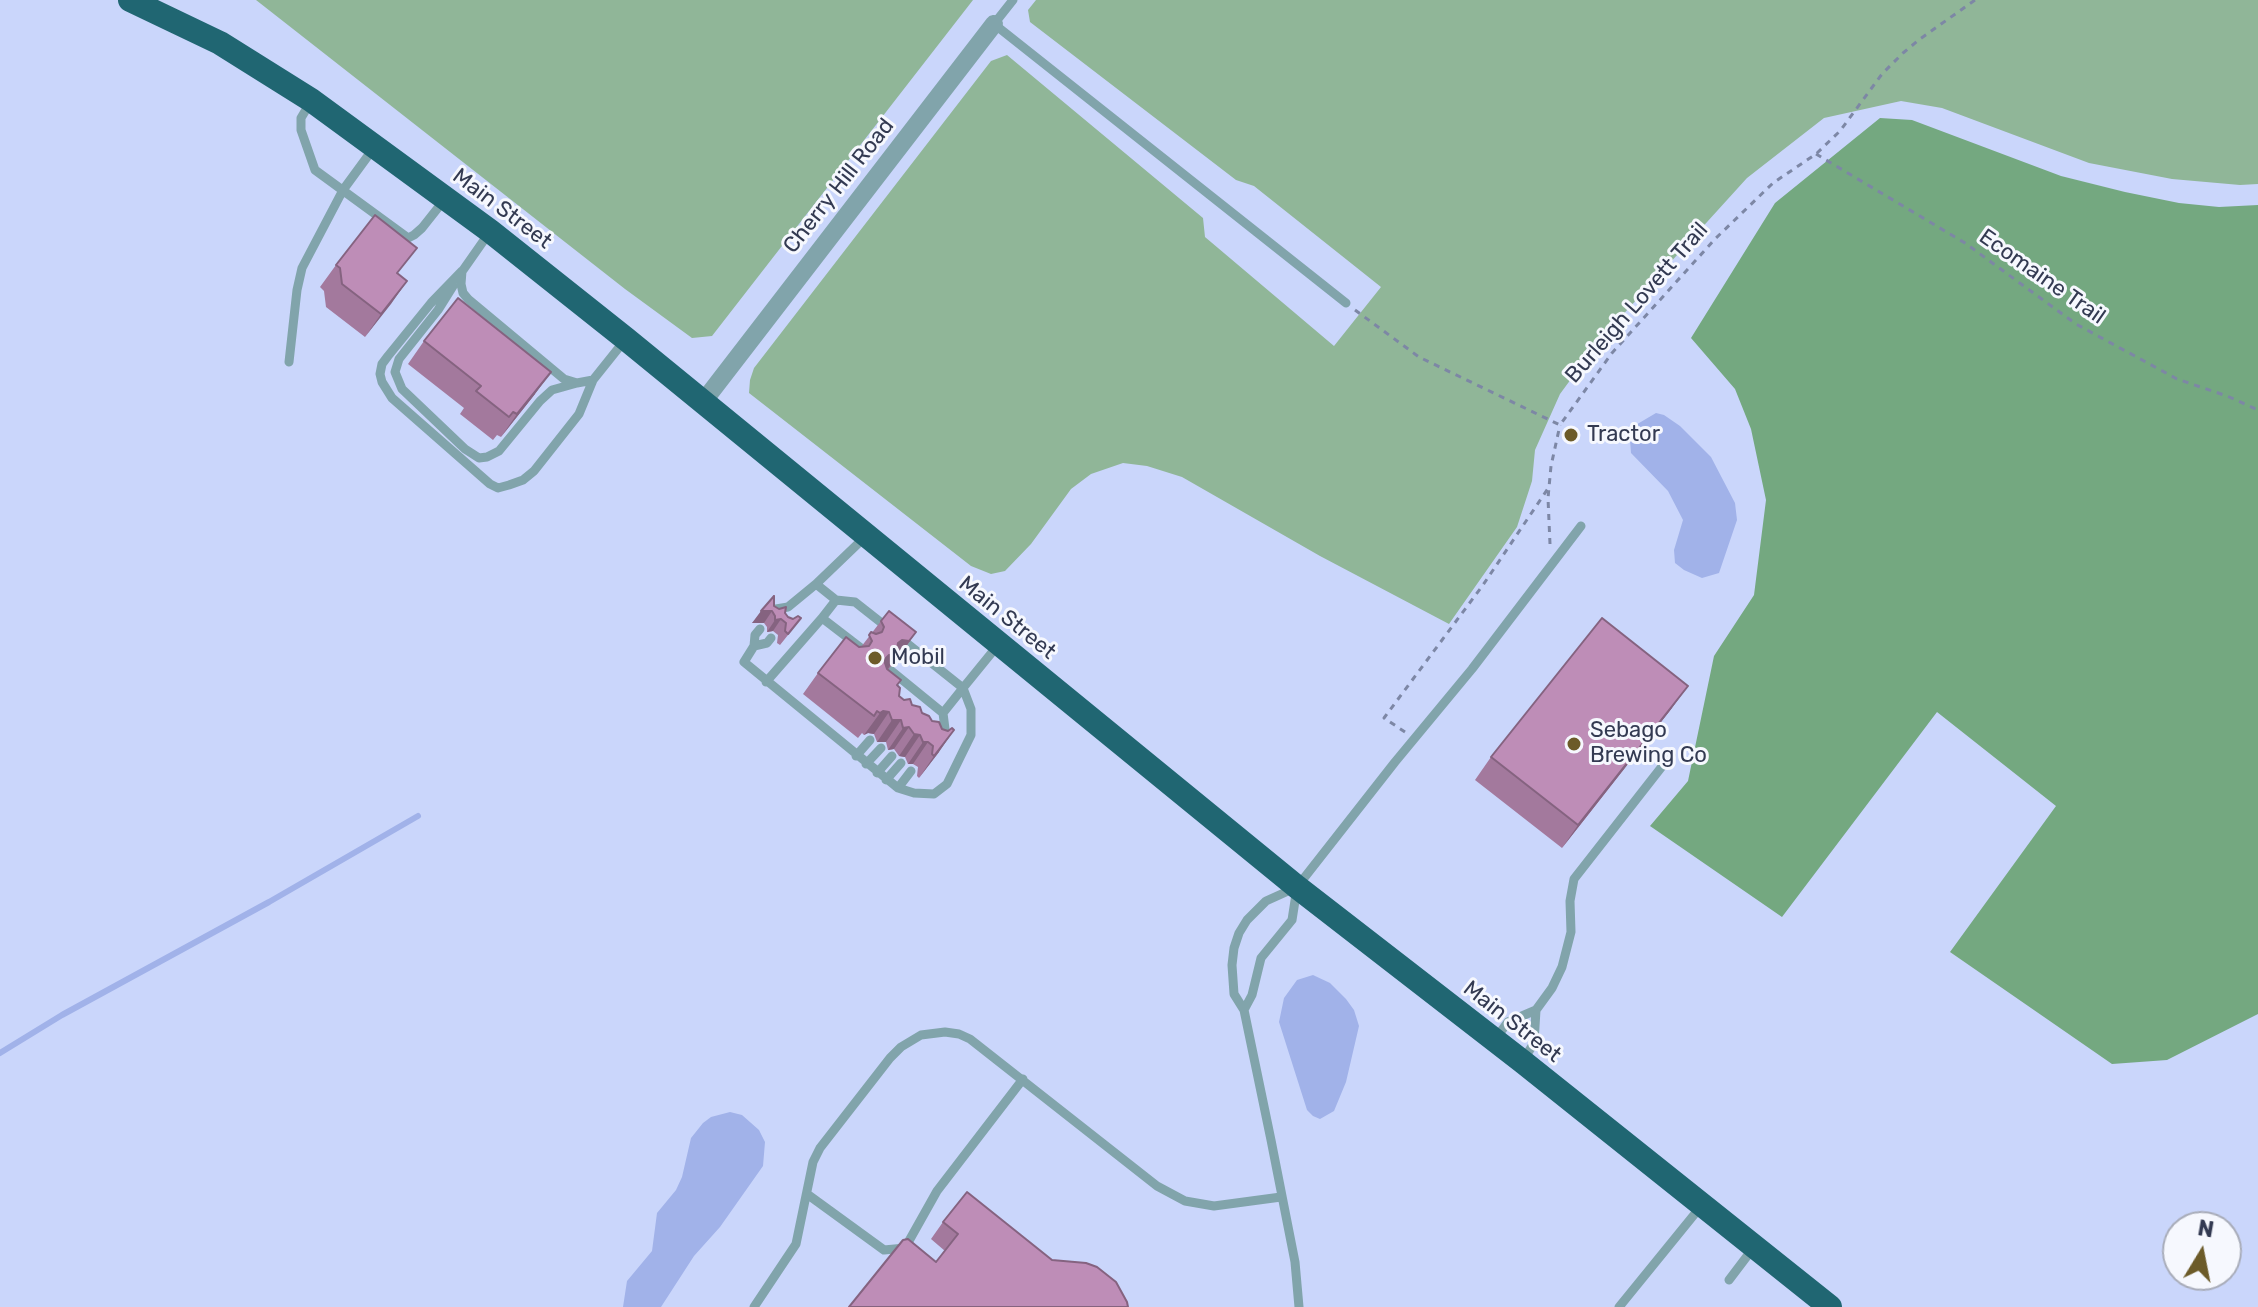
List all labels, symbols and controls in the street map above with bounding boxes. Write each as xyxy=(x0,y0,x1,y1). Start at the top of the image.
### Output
street label: Cherry Hill Road xyxy=(778,113,900,259)
street label: Main Street xyxy=(447,163,557,255)
street label: Burleigh Lovett Trail xyxy=(1560,217,1714,389)
street label: Ecomaine Trail xyxy=(1974,224,2110,330)
place label: Tractor xyxy=(1587,422,1660,448)
marker: Tractor xyxy=(1562,426,1580,444)
street label: Main Street xyxy=(953,571,1061,665)
place label: Mobil xyxy=(891,645,945,671)
marker: Mobil xyxy=(866,649,884,667)
place label: Sebago Brewing Co xyxy=(1590,718,1707,770)
marker: Sebago Brewing Co xyxy=(1565,735,1583,753)
street label: Main Street xyxy=(1458,976,1566,1068)
north arrow xyxy=(2162,1211,2242,1291)
text: N xyxy=(2196,1214,2216,1244)

